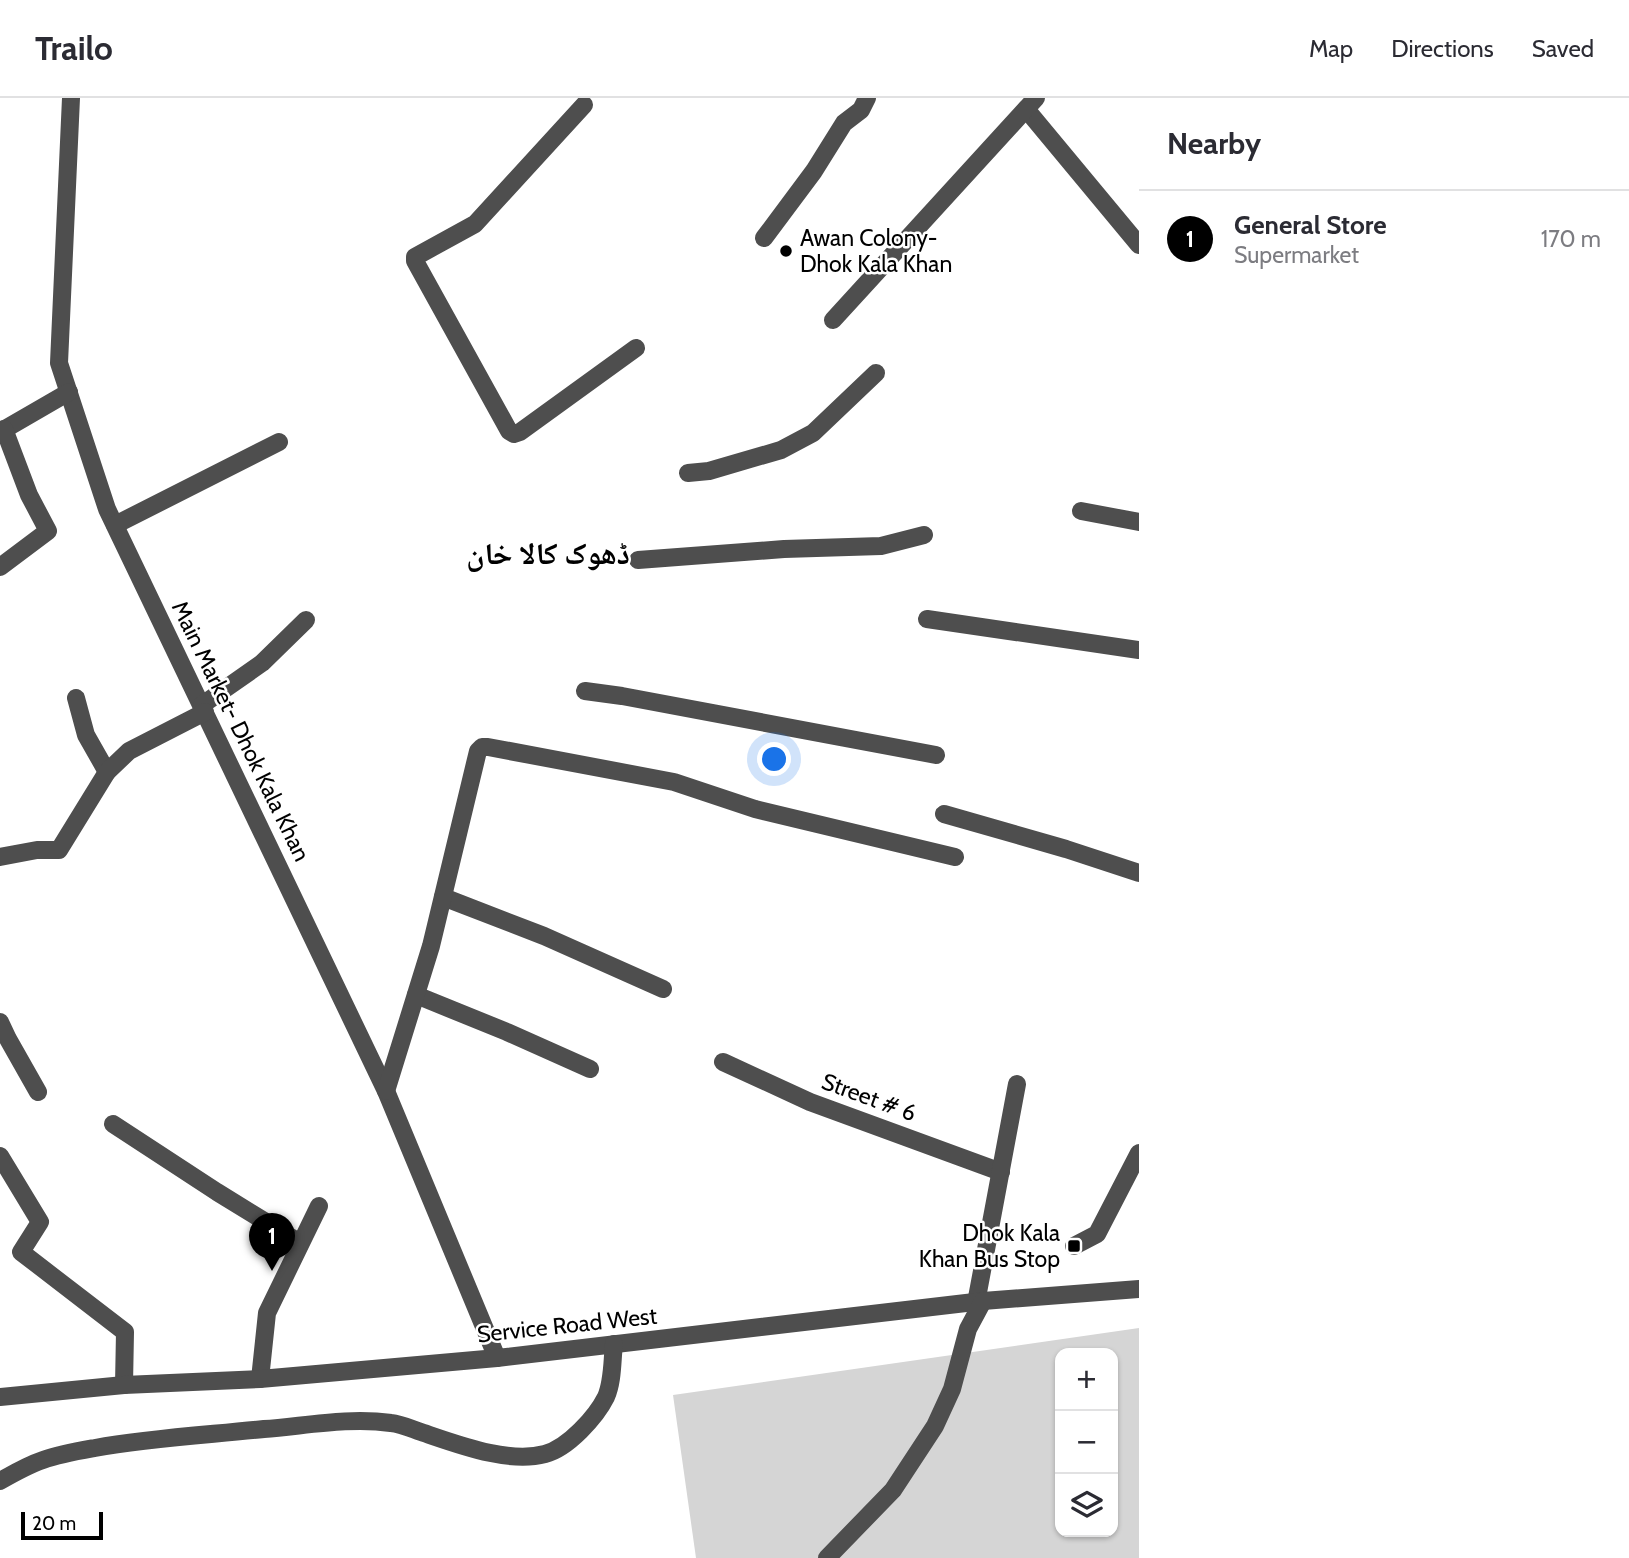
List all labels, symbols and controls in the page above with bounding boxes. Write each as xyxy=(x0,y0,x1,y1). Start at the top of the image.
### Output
text: Trailo xyxy=(35,28,113,68)
text: Map xyxy=(1309,34,1353,63)
text: Directions xyxy=(1391,34,1494,63)
text: Saved xyxy=(1532,34,1594,63)
text: Nearby xyxy=(1167,125,1261,162)
text: General Store xyxy=(1234,209,1387,241)
place label: Awan Colony- Dhok Kala Khan xyxy=(800,224,952,278)
text: 1 xyxy=(1186,225,1194,253)
text: 170 m xyxy=(1541,225,1601,253)
text: Supermarket xyxy=(1234,241,1359,269)
marker: Awan Colony- Dhok Kala Khan xyxy=(778,243,794,259)
district label: ڈھوک کالا خان xyxy=(466,535,630,572)
street label: Main Market- Dhok Kala Khan xyxy=(166,596,316,866)
your location xyxy=(757,742,791,776)
street label: Street # 6 xyxy=(818,1067,920,1127)
pin: 1 xyxy=(249,1213,295,1271)
place label: Dhok Kala Khan Bus Stop xyxy=(919,1219,1060,1273)
marker: Dhok Kala Khan Bus Stop xyxy=(1066,1238,1082,1254)
street label: Service Road West xyxy=(476,1302,659,1348)
map controls xyxy=(1055,1348,1118,1537)
button: + xyxy=(1055,1348,1118,1411)
button: − xyxy=(1055,1411,1118,1474)
button: layers xyxy=(1055,1474,1118,1537)
scale bar xyxy=(21,1509,103,1541)
text: 20 m xyxy=(32,1512,76,1535)

